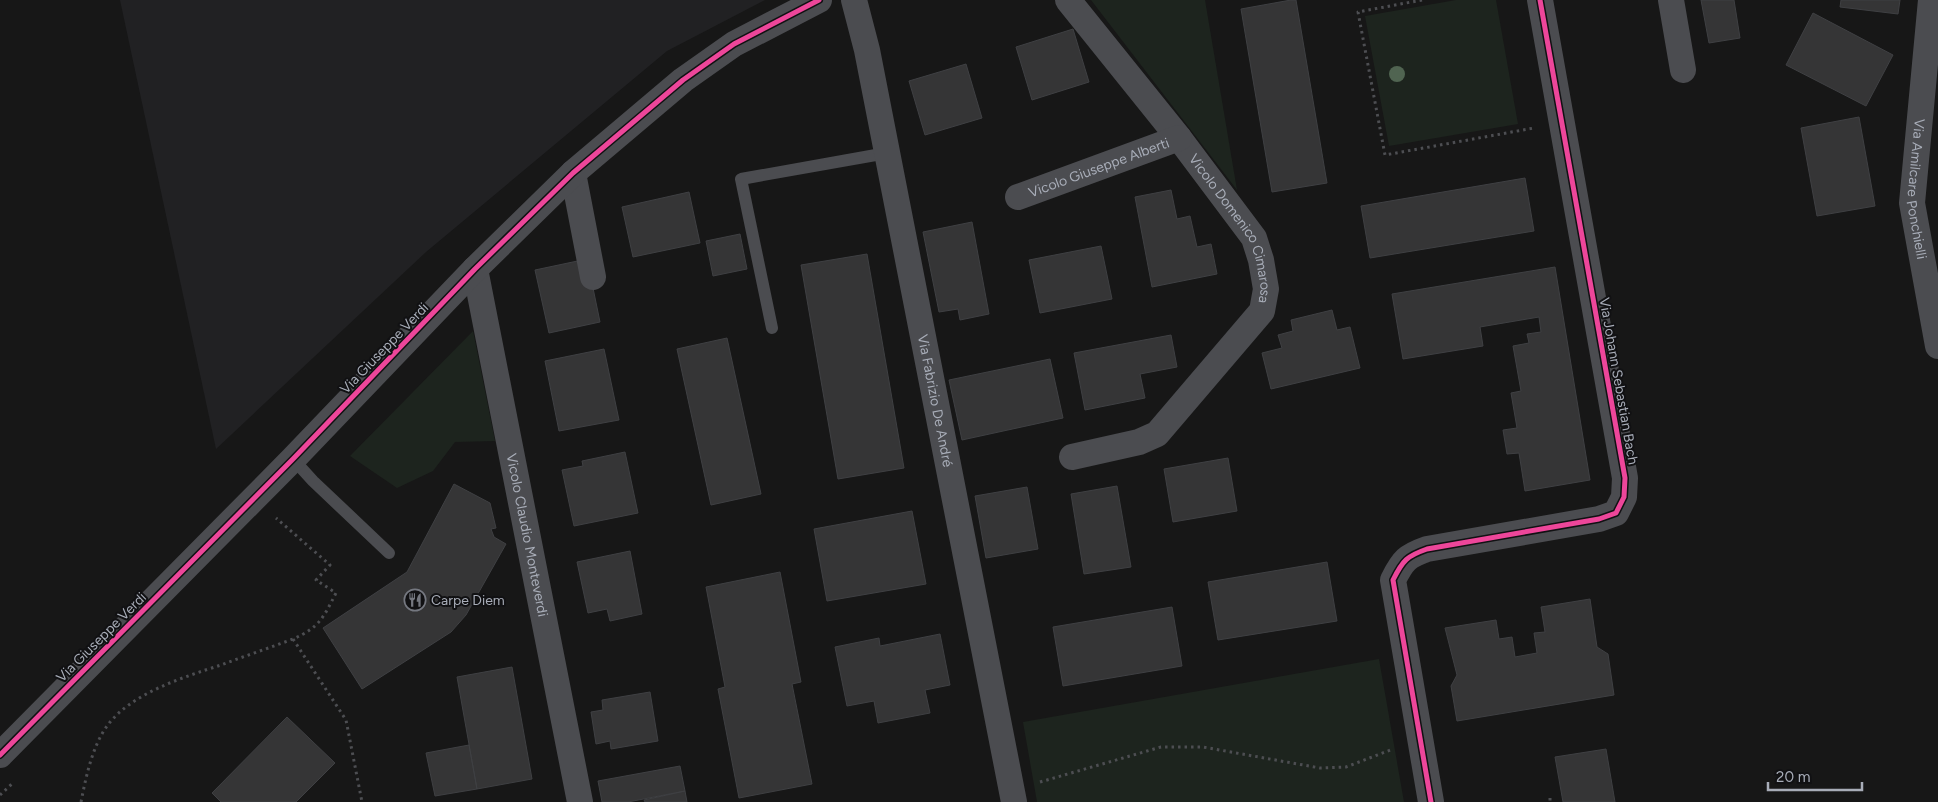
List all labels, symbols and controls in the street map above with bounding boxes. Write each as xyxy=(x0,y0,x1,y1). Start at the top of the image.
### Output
street label: Via Amilcare Ponchielli xyxy=(1903,118,1930,261)
street label: Vicolo Giuseppe Alberti xyxy=(1026,134,1172,201)
street label: Vicolo Domenico Cimarosa xyxy=(1185,151,1274,305)
street label: Via Johann Sebastian Bach xyxy=(1595,296,1642,466)
street label: Via Giuseppe Verdi xyxy=(337,299,432,397)
street label: Via Fabrizio De André xyxy=(914,333,956,469)
street label: Vicolo Claudio Monteverdi xyxy=(502,452,551,618)
restaurant icon: Carpe Diem xyxy=(403,588,427,612)
street label: Via Giuseppe Verdi xyxy=(53,589,150,686)
place label: Carpe Diem xyxy=(431,592,505,609)
scale bar xyxy=(1768,760,1862,792)
text: 20 m xyxy=(1776,768,1810,786)

